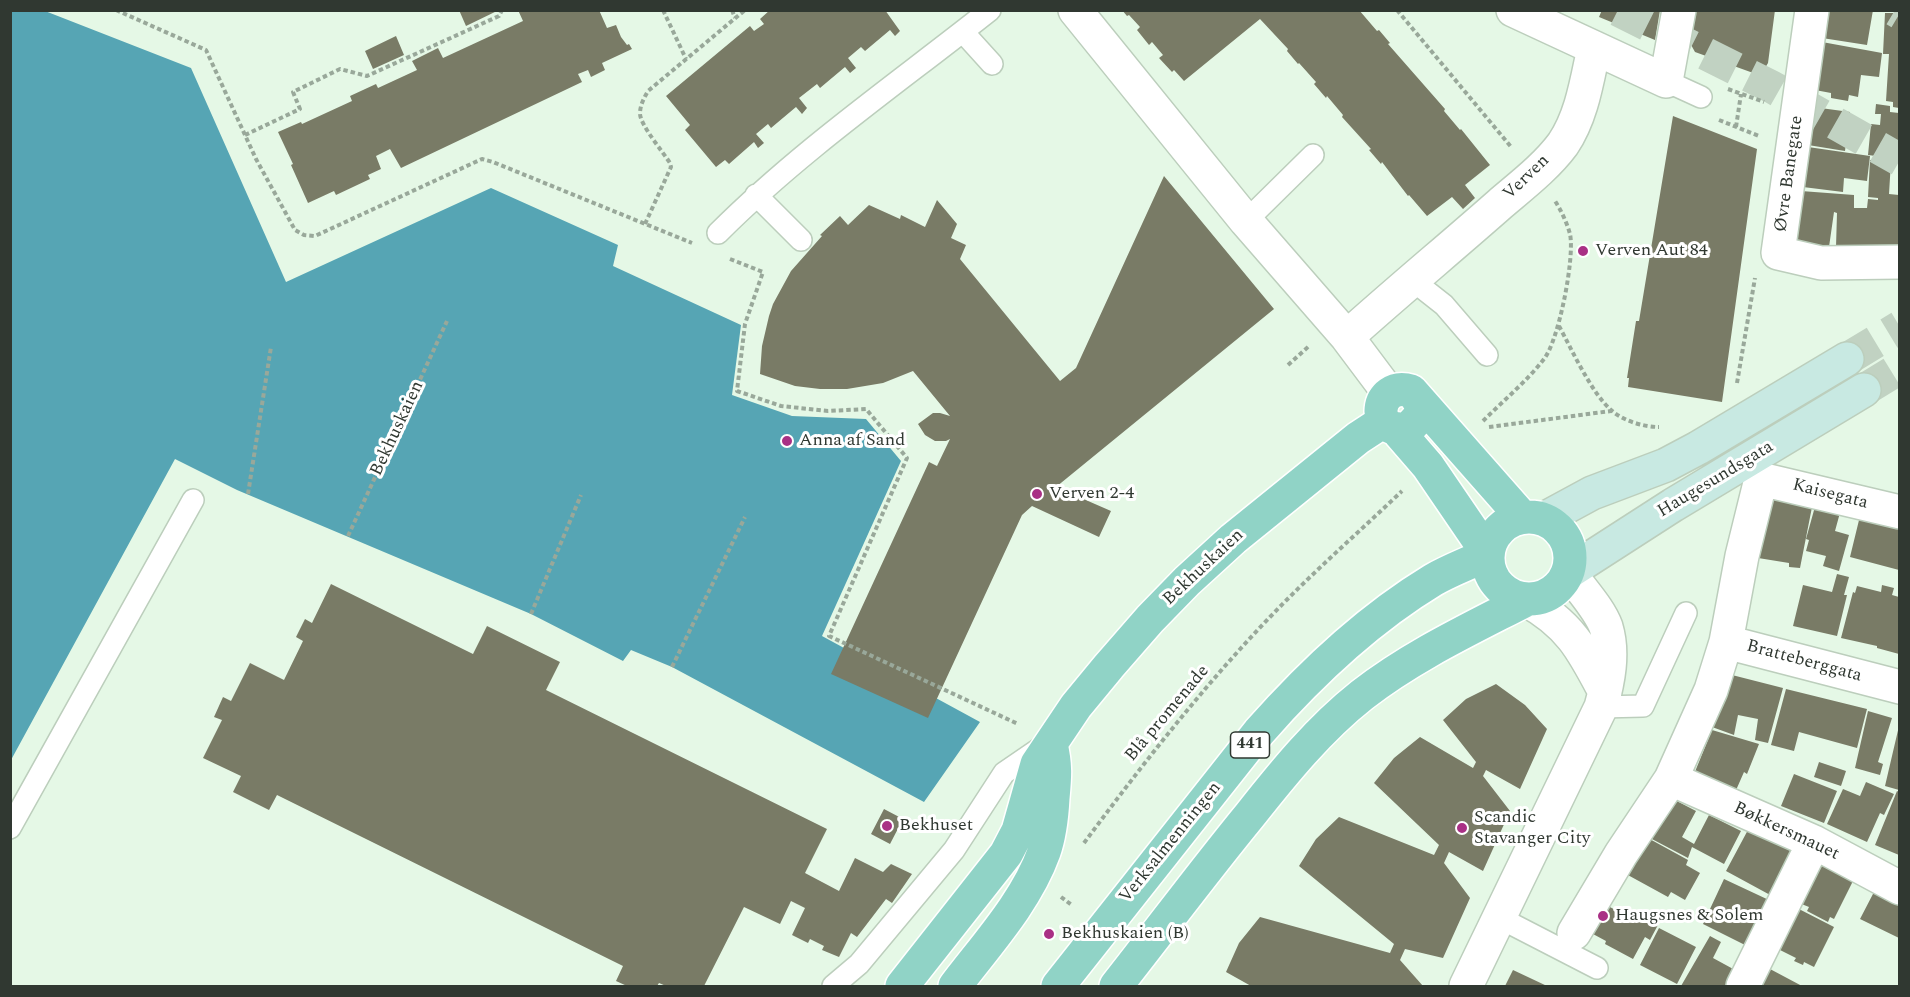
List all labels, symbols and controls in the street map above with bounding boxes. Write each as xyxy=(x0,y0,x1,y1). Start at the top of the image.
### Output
street label: Øvre Banegate xyxy=(1771,114,1809,234)
street label: Verven xyxy=(1499,151,1555,205)
place label: Verven Aut 84 xyxy=(1595,240,1708,262)
marker: Verven Aut 84 xyxy=(1576,244,1590,258)
street label: Bekhuskaien xyxy=(367,378,429,480)
place label: Anna af Sand xyxy=(799,430,905,452)
marker: Anna af Sand xyxy=(780,434,794,448)
street label: Haugesundsgata xyxy=(1654,437,1778,523)
street label: Kaisegata xyxy=(1790,475,1870,515)
place label: Verven 2-4 xyxy=(1049,483,1134,505)
marker: Verven 2-4 xyxy=(1030,487,1044,501)
street label: Bekhuskaien xyxy=(1159,525,1249,611)
street label: Bratteberggata xyxy=(1744,636,1864,688)
street label: Blå promenade xyxy=(1121,661,1215,767)
road number: 441 xyxy=(1230,732,1270,758)
street label: Verksalmenningen xyxy=(1116,778,1226,908)
street label: Bøkkersmauet xyxy=(1730,798,1842,866)
place label: Scandic Stavanger City xyxy=(1474,807,1590,850)
place label: Bekhuset xyxy=(899,815,973,837)
marker: Bekhuset xyxy=(880,819,894,833)
marker: Scandic Stavanger City xyxy=(1455,821,1469,835)
place label: Haugsnes & Solem xyxy=(1615,905,1763,927)
marker: Haugsnes & Solem xyxy=(1596,909,1610,923)
place label: Bekhuskaien (B) xyxy=(1061,923,1189,945)
marker: Bekhuskaien (B) xyxy=(1042,927,1056,941)

